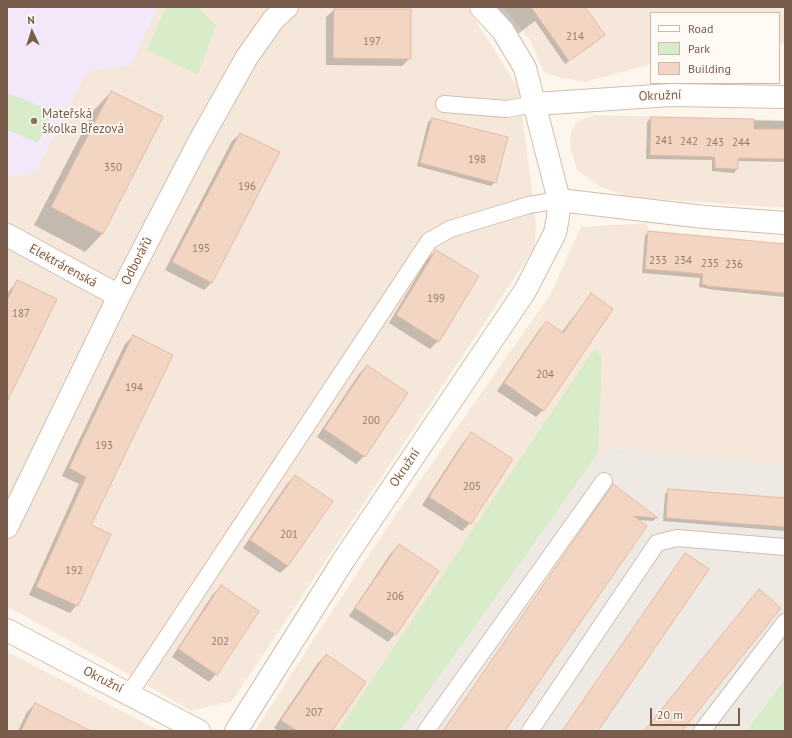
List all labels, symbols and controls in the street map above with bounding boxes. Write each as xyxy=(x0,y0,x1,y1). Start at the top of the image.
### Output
north arrow xyxy=(12,12,52,52)
legend xyxy=(650,12,780,84)
text: N xyxy=(27,13,35,27)
text: Road xyxy=(688,21,713,36)
house number: 214 xyxy=(566,30,584,44)
house number: 197 xyxy=(363,35,381,49)
text: Park xyxy=(688,41,710,56)
text: Building xyxy=(688,61,731,76)
street label: Okružní xyxy=(638,87,682,105)
place label: Mateřská školka Březová xyxy=(42,106,124,137)
marker: Mateřská školka Březová xyxy=(29,116,39,126)
house number: 241 xyxy=(655,134,673,148)
house number: 242 xyxy=(680,135,698,149)
house number: 243 xyxy=(706,136,724,150)
house number: 244 xyxy=(732,136,750,150)
house number: 198 xyxy=(468,153,486,167)
house number: 350 xyxy=(104,161,122,175)
house number: 196 xyxy=(238,180,256,194)
street label: Odborářů xyxy=(118,234,156,288)
street label: Elektrárenská xyxy=(26,241,100,291)
house number: 195 xyxy=(192,242,210,256)
house number: 233 xyxy=(649,254,667,268)
house number: 234 xyxy=(674,254,692,268)
house number: 235 xyxy=(701,257,719,271)
house number: 236 xyxy=(725,258,743,272)
house number: 199 xyxy=(427,292,445,306)
house number: 187 xyxy=(12,307,30,321)
house number: 204 xyxy=(536,368,554,382)
house number: 194 xyxy=(125,381,143,395)
house number: 200 xyxy=(362,414,380,428)
house number: 193 xyxy=(95,439,113,453)
street label: Okružní xyxy=(387,446,423,490)
house number: 205 xyxy=(463,480,481,494)
house number: 201 xyxy=(280,528,298,542)
house number: 192 xyxy=(65,564,83,578)
house number: 206 xyxy=(386,590,404,604)
house number: 202 xyxy=(211,635,229,649)
street label: Okružní xyxy=(80,663,126,697)
scale bar xyxy=(652,700,742,726)
house number: 207 xyxy=(305,706,323,720)
text: 20 m xyxy=(657,707,683,722)

